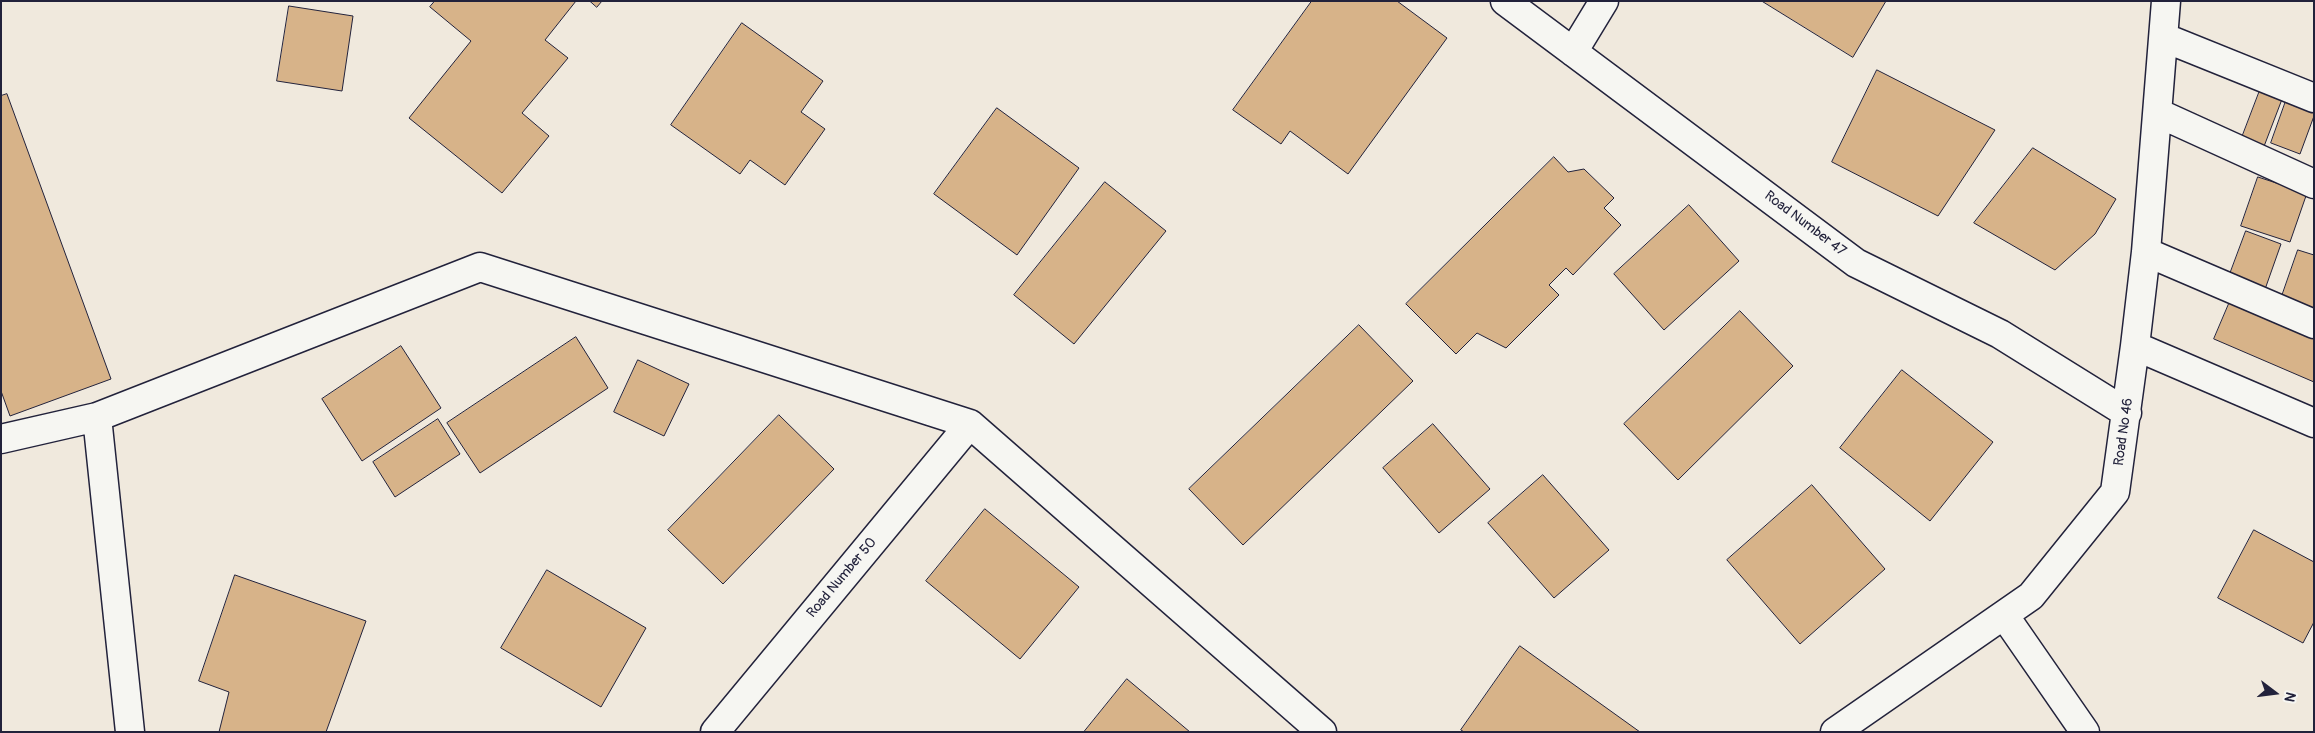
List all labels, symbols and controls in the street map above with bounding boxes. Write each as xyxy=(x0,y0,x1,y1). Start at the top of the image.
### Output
street label: Road Number 47 xyxy=(1761,188,1849,260)
street label: Road No 46 xyxy=(2111,397,2137,467)
street label: Road Number 50 xyxy=(804,534,880,622)
north arrow xyxy=(2250,668,2300,718)
text: N xyxy=(2281,690,2299,704)

